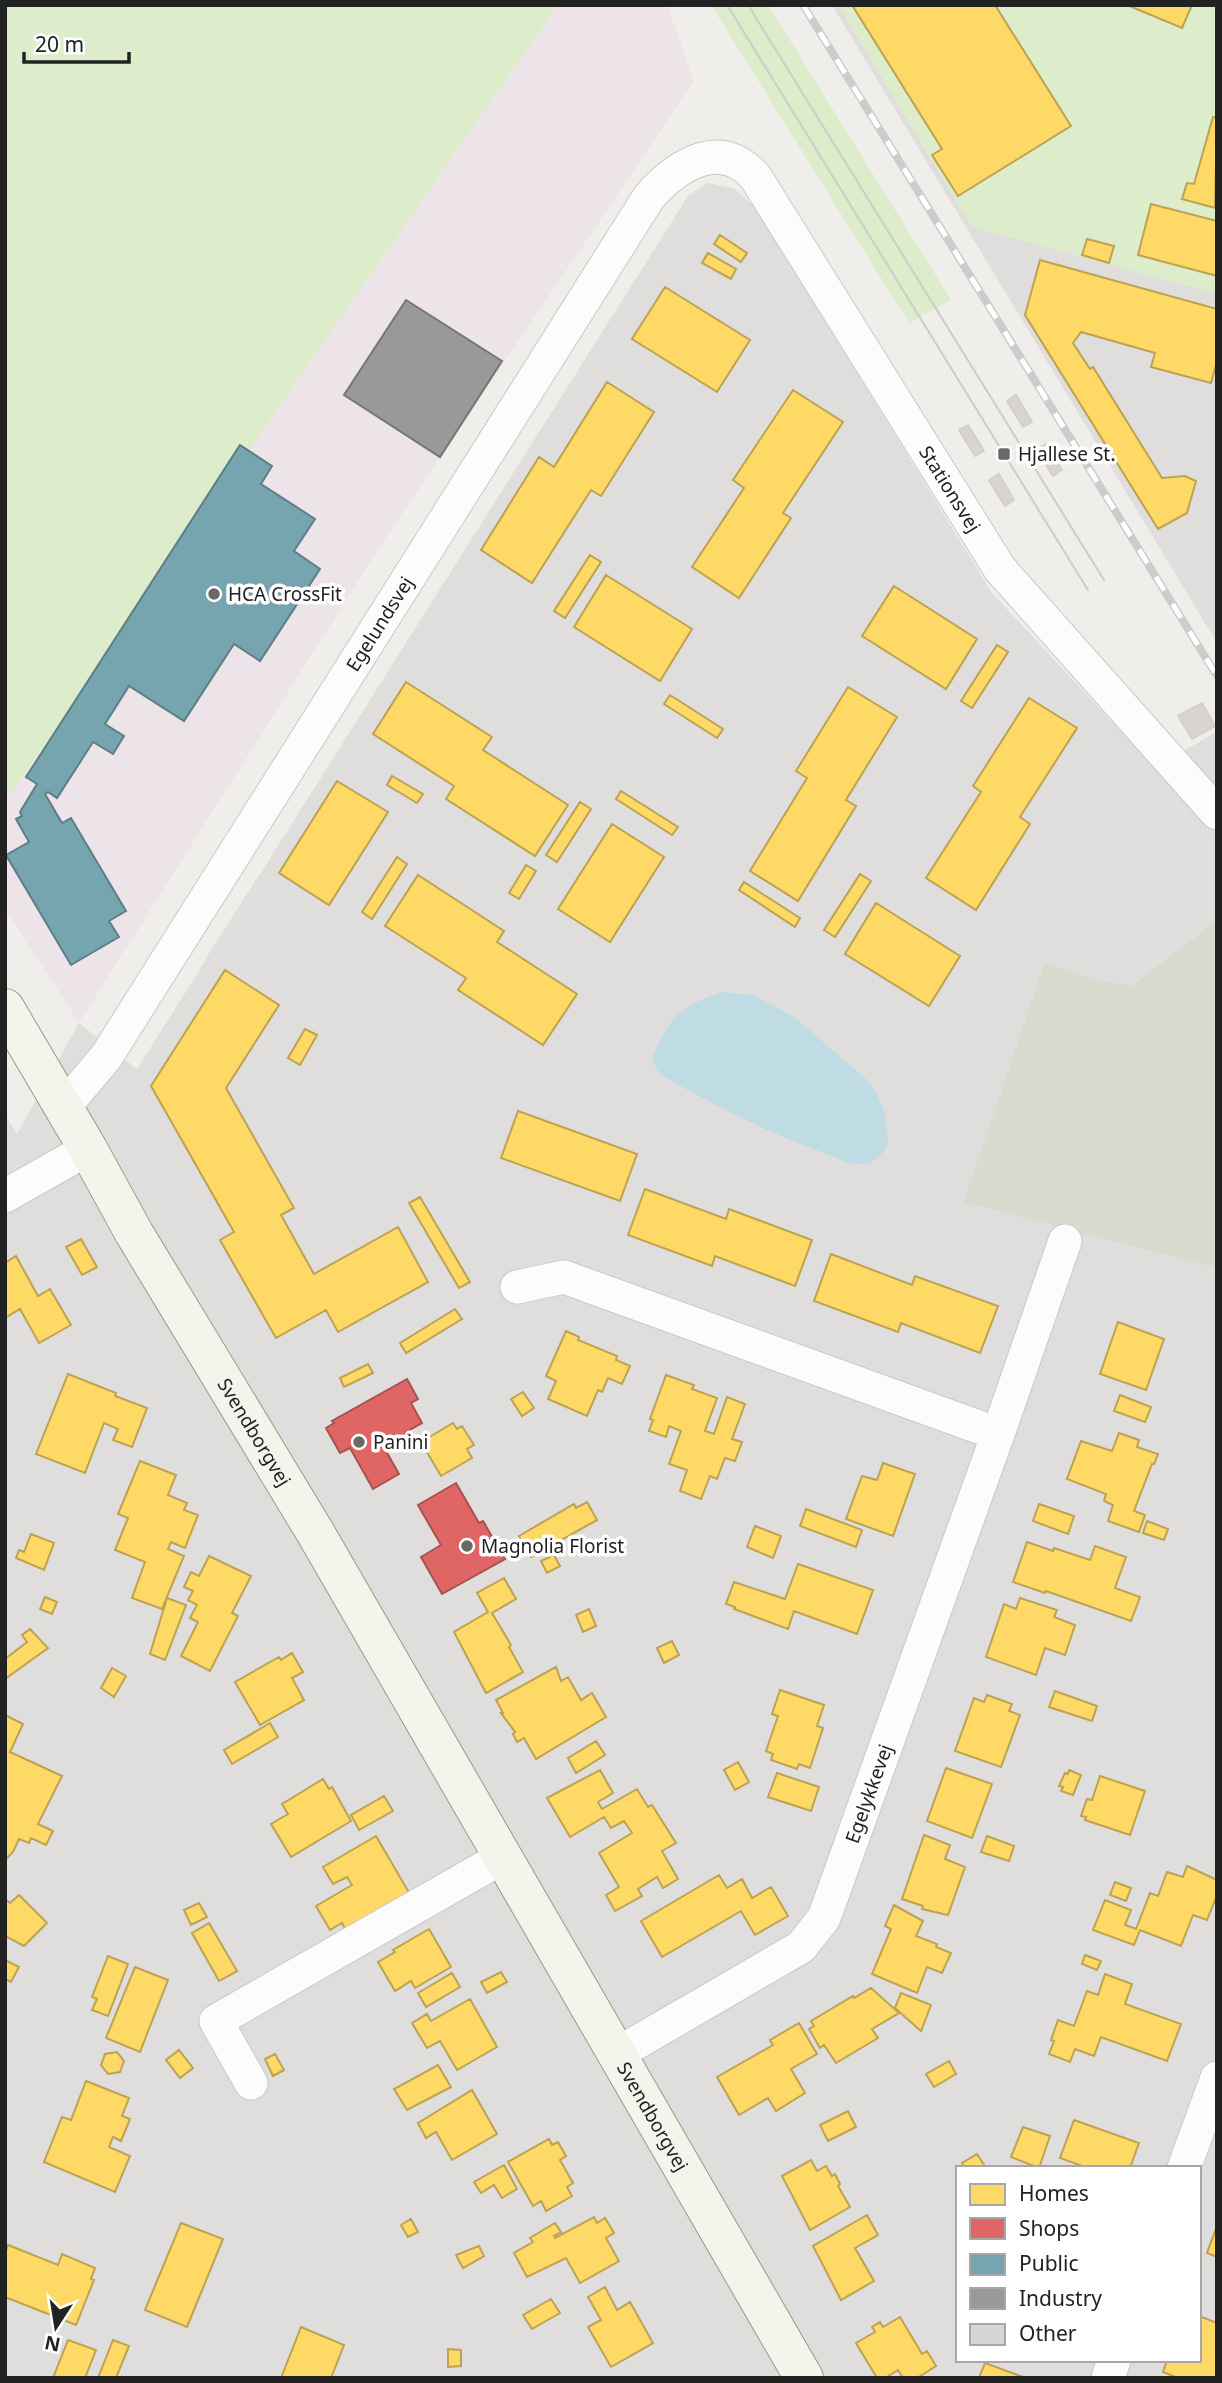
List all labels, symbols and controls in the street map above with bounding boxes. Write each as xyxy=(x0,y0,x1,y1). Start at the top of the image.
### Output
scale bar xyxy=(24,21,130,65)
text: 20 m xyxy=(35,30,84,58)
street label: Stationsvej xyxy=(913,441,987,537)
place label: Hjallese St. xyxy=(1018,441,1115,467)
marker: Hjallese St. xyxy=(996,446,1012,462)
street label: Egelundsvej xyxy=(340,571,419,676)
place label: HCA CrossFit xyxy=(228,581,342,607)
marker: HCA CrossFit xyxy=(206,586,222,602)
street label: Svendborgvej xyxy=(212,1373,297,1491)
place label: Panini xyxy=(373,1429,428,1455)
marker: Panini xyxy=(351,1434,367,1450)
place label: Magnolia Florist xyxy=(481,1533,624,1559)
marker: Magnolia Florist xyxy=(459,1538,475,1554)
street label: Egelykkevej xyxy=(839,1741,898,1847)
street label: Svendborgvej xyxy=(611,2057,695,2176)
legend xyxy=(956,2166,1201,2362)
text: Homes xyxy=(1019,2179,1089,2207)
text: Shops xyxy=(1019,2214,1079,2242)
text: Public xyxy=(1019,2249,1079,2277)
text: Industry xyxy=(1019,2284,1102,2312)
north arrow xyxy=(21,2292,91,2362)
text: Other xyxy=(1019,2319,1077,2347)
text: N xyxy=(42,2329,63,2358)

